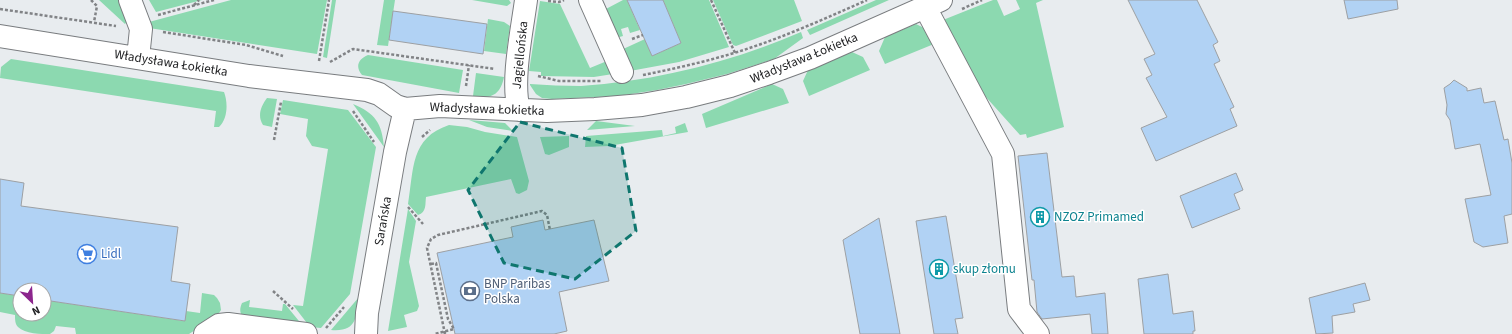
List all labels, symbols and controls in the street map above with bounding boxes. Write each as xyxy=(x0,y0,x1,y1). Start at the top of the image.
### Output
street label: Jagiellońska xyxy=(507,20,533,90)
street label: Władysława Łokietka xyxy=(747,28,861,88)
street label: Władysława Łokietka xyxy=(113,45,229,81)
street label: Władysława Łokietka xyxy=(429,98,545,120)
street label: Sarańska xyxy=(370,195,396,247)
building icon: NZOZ Primamed xyxy=(1029,206,1051,228)
place label: NZOZ Primamed xyxy=(1054,208,1144,226)
supermarket icon: Lidl xyxy=(76,243,98,265)
place label: Lidl xyxy=(101,245,121,263)
building icon: skup złomu xyxy=(928,258,950,280)
place label: skup złomu xyxy=(953,260,1016,278)
place label: BNP Paribas Polska xyxy=(484,275,551,308)
bank icon: BNP Paribas Polska xyxy=(459,280,481,302)
north arrow xyxy=(12,282,52,322)
text: N xyxy=(30,302,43,319)

